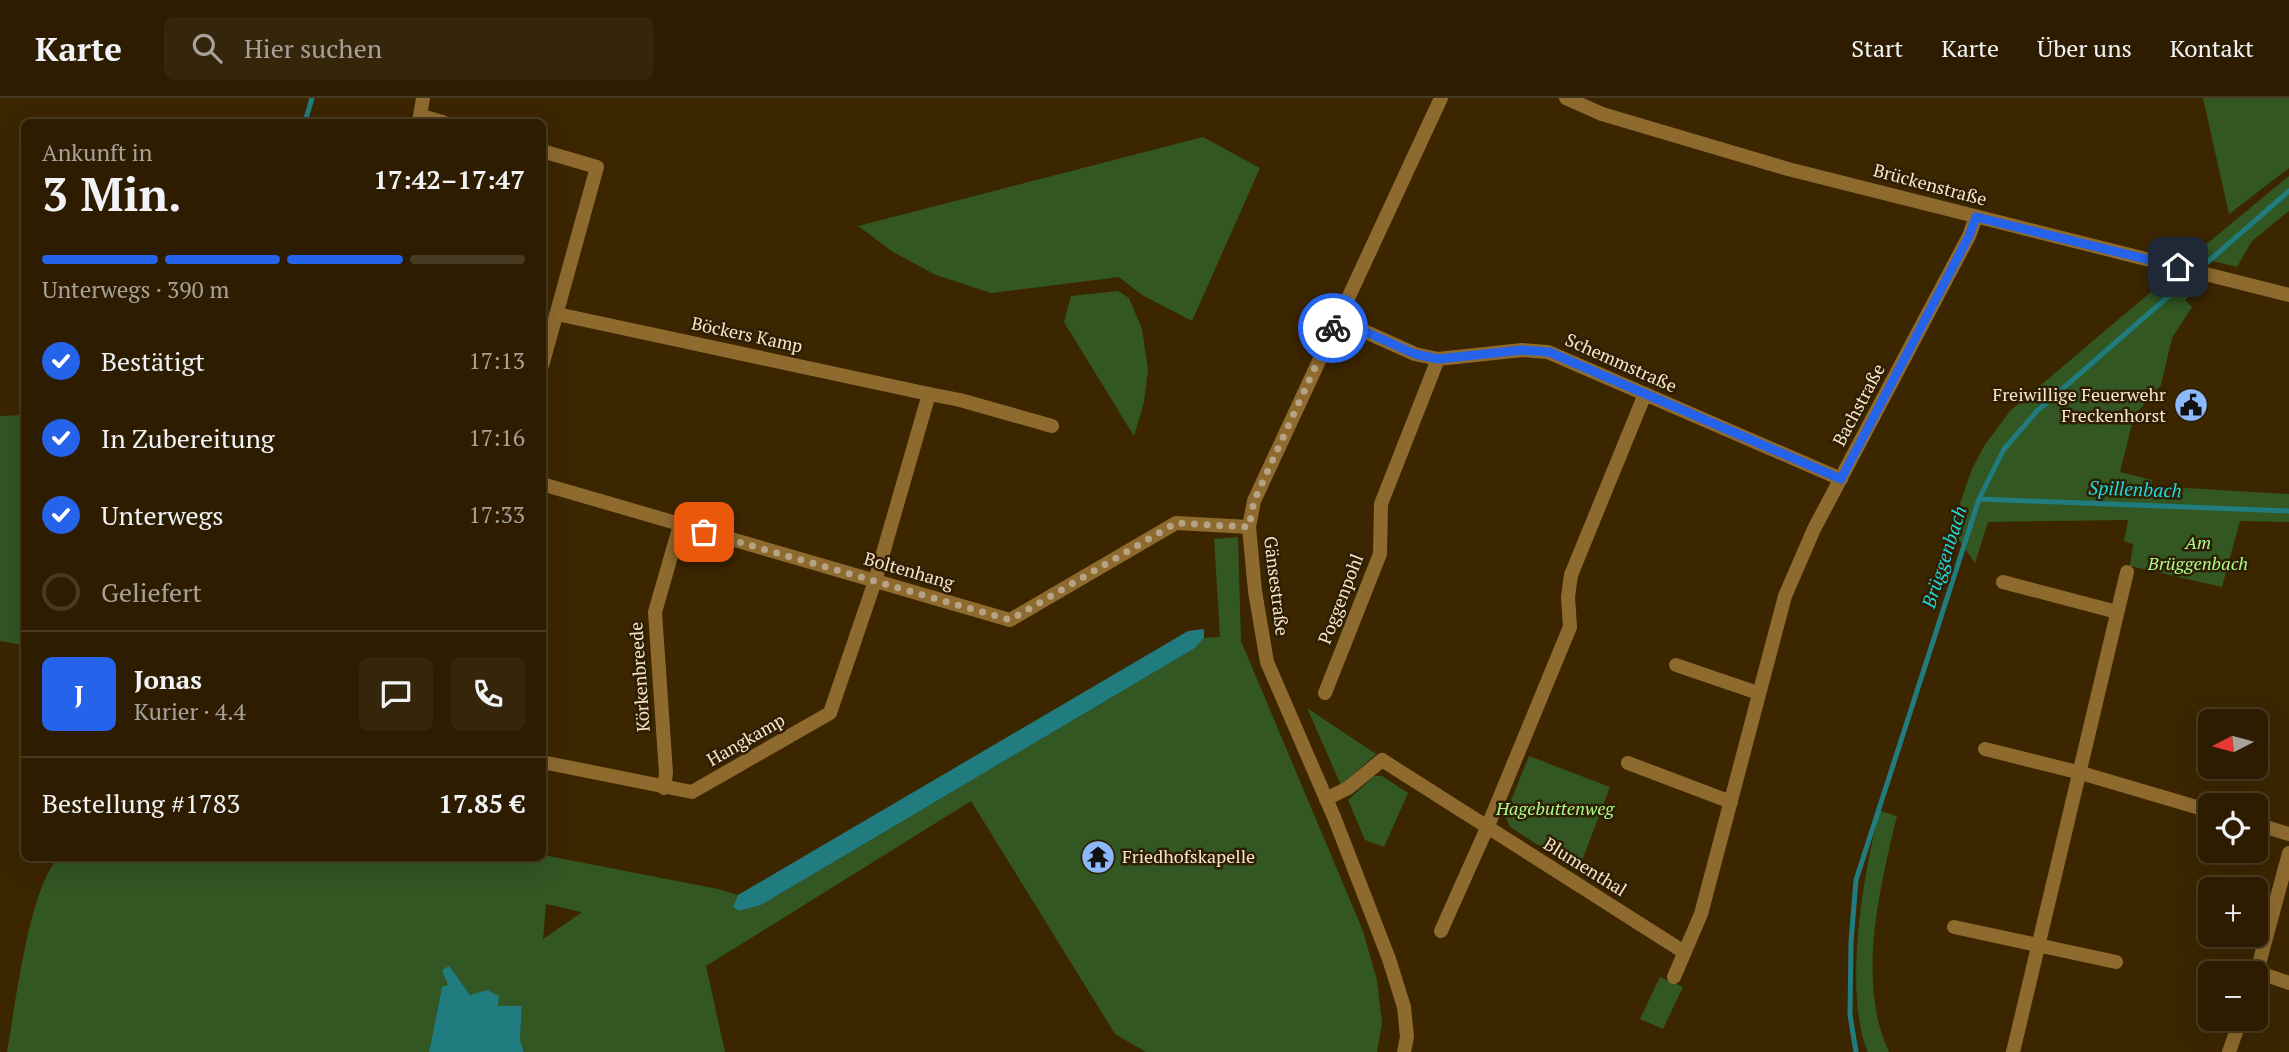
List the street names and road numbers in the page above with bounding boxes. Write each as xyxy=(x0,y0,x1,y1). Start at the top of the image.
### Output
street label: Brückenstraße xyxy=(1871,157,1990,211)
street label: Böckers Kamp xyxy=(689,311,805,358)
street label: Schemmstraße xyxy=(1562,327,1681,397)
street label: Bachstraße xyxy=(1826,359,1890,450)
street label: Gänsestraße xyxy=(1259,535,1295,637)
street label: Boltenhang xyxy=(861,546,958,594)
street label: Poggenpohl xyxy=(1312,550,1368,647)
street label: Körkenbreede xyxy=(623,621,655,733)
street label: Hangkamp xyxy=(702,707,789,771)
street label: Blumenthal xyxy=(1539,831,1632,901)

